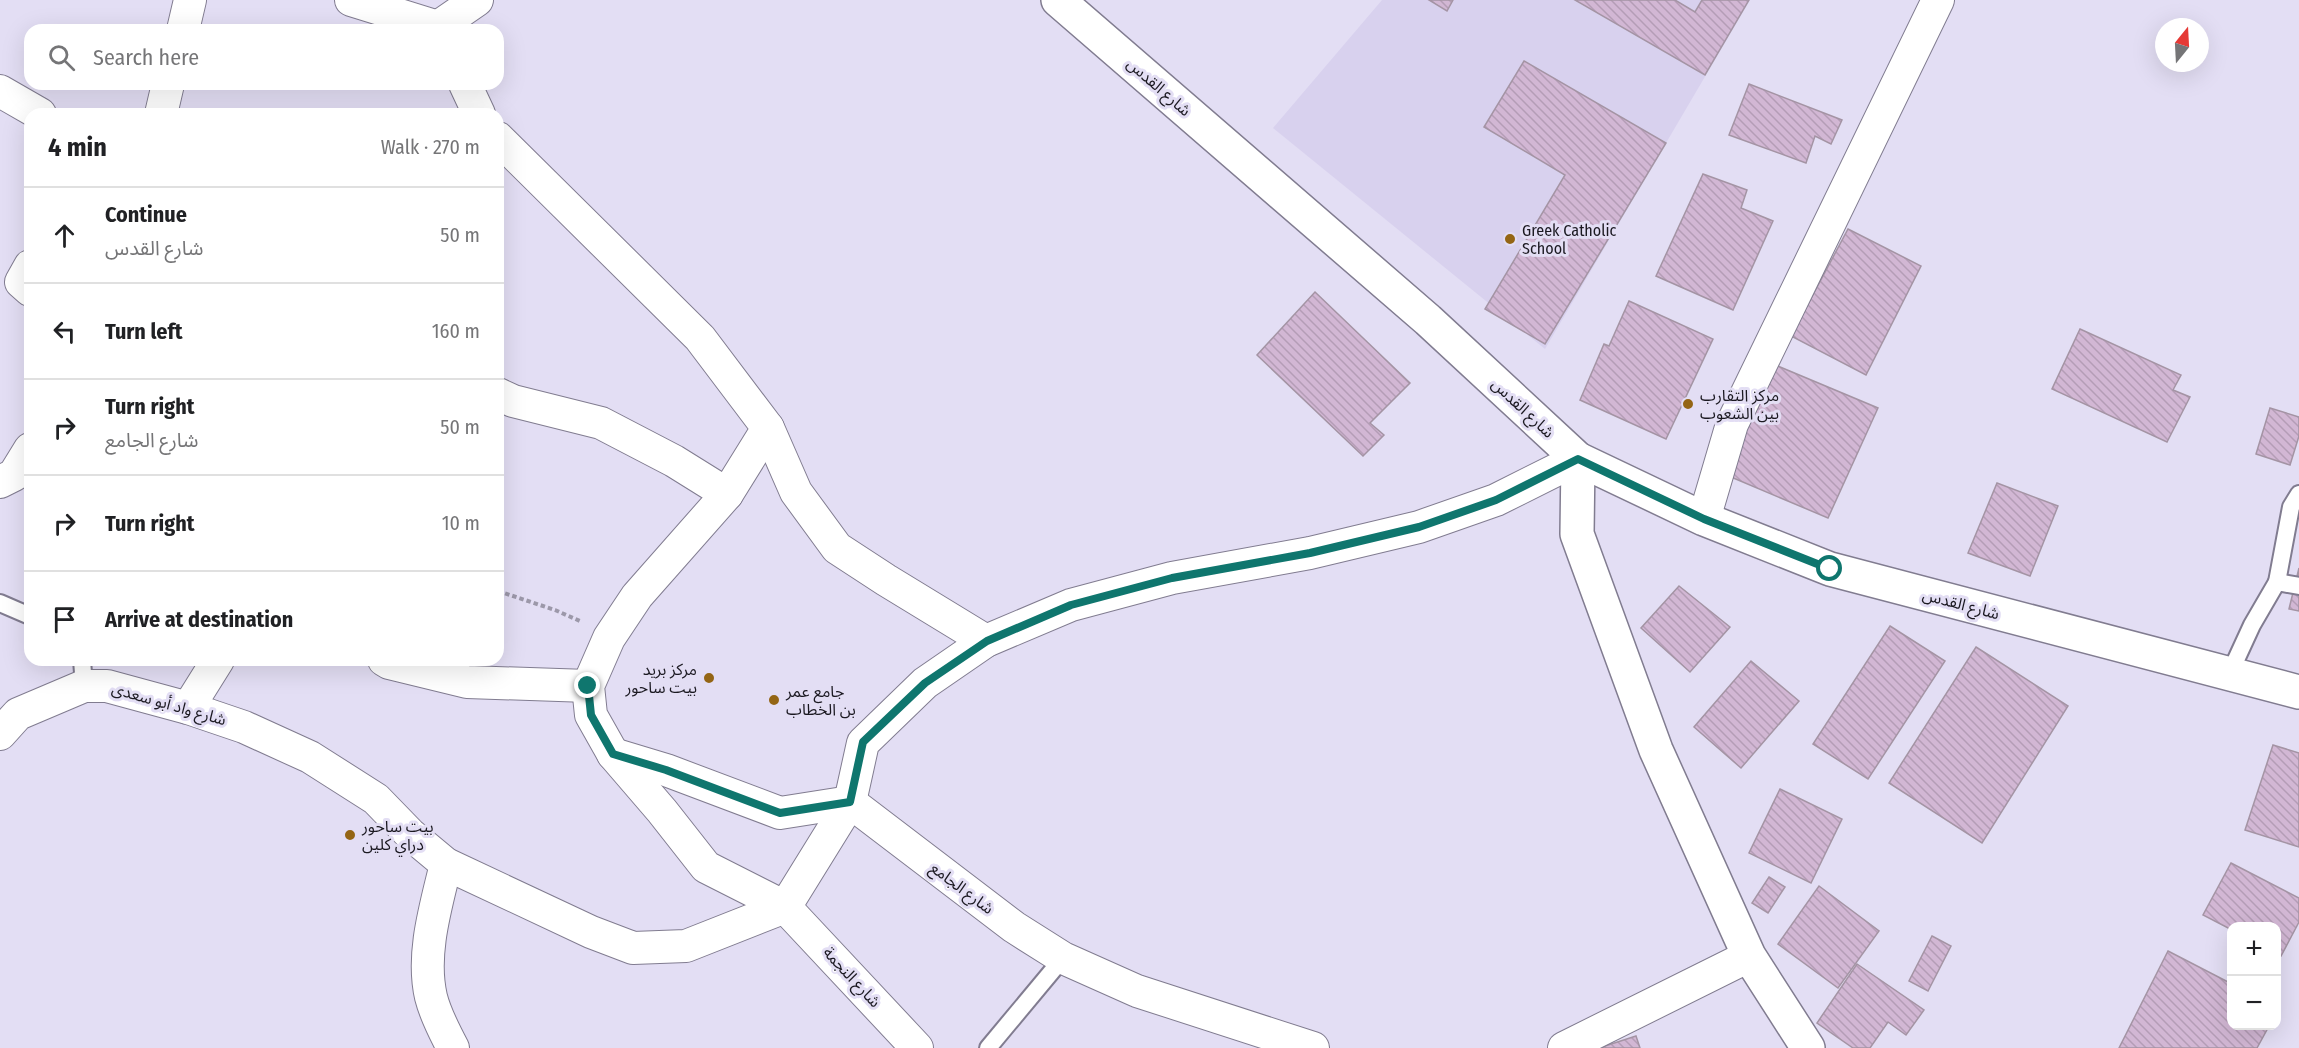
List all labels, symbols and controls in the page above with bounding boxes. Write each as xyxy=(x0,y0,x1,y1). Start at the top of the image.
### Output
north arrow xyxy=(2155,18,2209,72)
search box xyxy=(24,24,504,90)
icon: search xyxy=(45,41,78,74)
text: Search here xyxy=(93,44,199,71)
street label: شارع القدس xyxy=(1121,54,1195,122)
text: 4 min xyxy=(48,132,107,163)
text: Walk · 270 m xyxy=(381,135,480,159)
text: Continue xyxy=(105,201,187,228)
icon: ahead xyxy=(48,219,81,252)
place label: Greek Catholic School xyxy=(1522,221,1616,258)
text: 50 m xyxy=(440,223,480,247)
marker: Greek Catholic School xyxy=(1503,232,1517,246)
text: شارع القدس xyxy=(105,236,203,260)
icon: left xyxy=(48,315,81,348)
text: Turn left xyxy=(105,318,183,345)
text: 160 m xyxy=(432,319,480,343)
street label: شارع القدس xyxy=(1486,374,1558,444)
place label: مركز التقارب بين الشعوب xyxy=(1700,386,1779,423)
text: Turn right xyxy=(105,393,194,420)
marker: مركز التقارب بين الشعوب xyxy=(1681,397,1695,411)
icon: right xyxy=(48,411,81,444)
text: 50 m xyxy=(440,415,480,439)
text: شارع الجامع xyxy=(105,428,198,452)
icon: right xyxy=(48,507,81,540)
text: Turn right xyxy=(105,510,194,537)
text: 10 m xyxy=(442,511,480,535)
route start xyxy=(1816,555,1842,581)
street label: شارع القدس xyxy=(1920,585,2001,626)
icon: arrive xyxy=(48,603,81,636)
text: Arrive at destination xyxy=(105,606,293,633)
place label: مركز بريد بيت ساحور xyxy=(624,660,697,697)
marker: مركز بريد بيت ساحور xyxy=(702,671,716,685)
route end xyxy=(574,672,600,698)
street label: شارع واد أبو سعدى xyxy=(109,679,228,732)
place label: جامع عمر بن الخطاب xyxy=(785,682,856,719)
marker: جامع عمر بن الخطاب xyxy=(767,693,781,707)
place label: بيت ساحور دراي كلين xyxy=(361,817,434,856)
marker: بيت ساحور دراي كلين xyxy=(343,828,357,842)
street label: شارع الجامع xyxy=(925,858,998,920)
map controls xyxy=(2227,922,2281,1030)
button: + xyxy=(2227,922,2281,976)
street label: شارع النجمة xyxy=(817,943,885,1013)
button: − xyxy=(2227,976,2281,1030)

